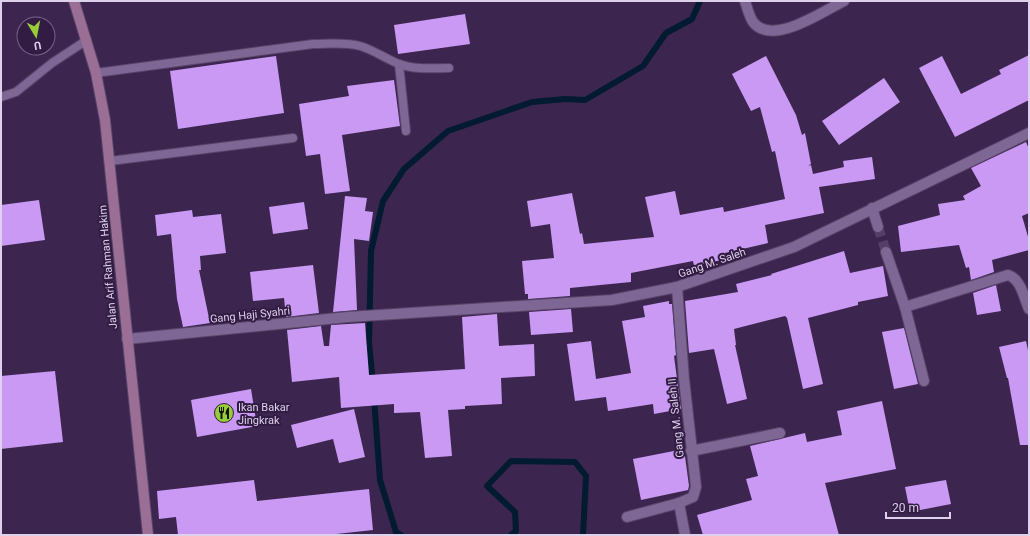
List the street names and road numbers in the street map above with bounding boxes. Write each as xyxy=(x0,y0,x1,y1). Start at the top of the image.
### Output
street label: Jalan Arif Rahman Hakim xyxy=(96,204,120,330)
street label: Gang M. Saleh xyxy=(676,245,748,281)
street label: Gang Haji Syahri xyxy=(209,304,291,326)
street label: Gang M. Saleh II xyxy=(665,378,687,458)

